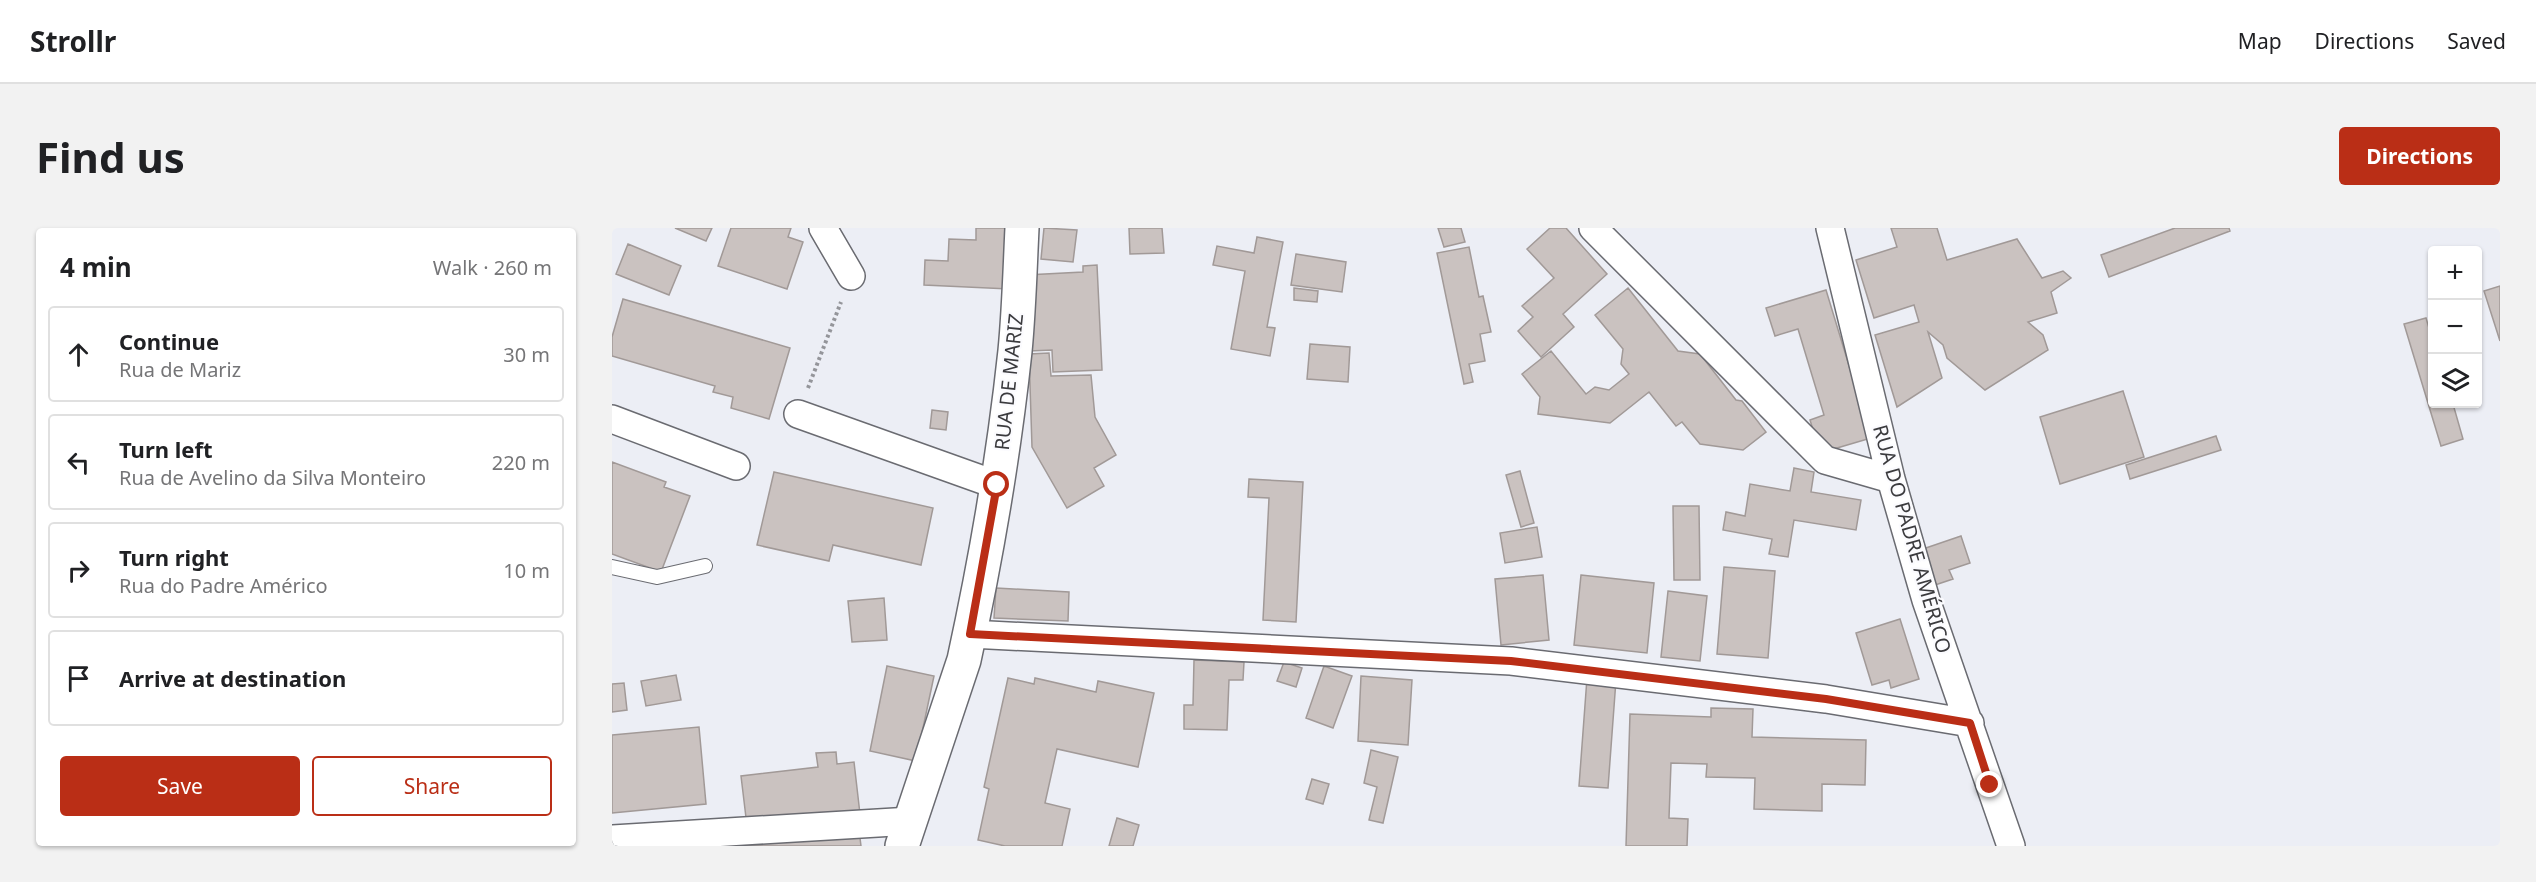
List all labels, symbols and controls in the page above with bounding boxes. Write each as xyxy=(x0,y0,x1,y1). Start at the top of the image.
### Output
text: Strollr xyxy=(30,22,116,60)
text: Map xyxy=(2238,27,2282,55)
text: Directions xyxy=(2315,27,2414,55)
text: Saved xyxy=(2447,27,2506,55)
button: Directions xyxy=(2339,127,2500,185)
text: Find us xyxy=(36,128,185,185)
map controls xyxy=(2428,246,2482,408)
button: + xyxy=(2428,246,2482,300)
text: 4 min xyxy=(60,249,132,285)
text: Walk · 260 m xyxy=(433,254,552,281)
button: − xyxy=(2428,300,2482,354)
street label: RUA DE MARIZ xyxy=(988,312,1029,452)
text: Continue xyxy=(119,326,219,356)
icon: ahead xyxy=(62,338,95,371)
text: 30 m xyxy=(503,341,550,368)
button: layers xyxy=(2428,354,2482,408)
text: Rua de Mariz xyxy=(119,356,241,383)
street label: RUA DO PADRE AMÉRICO xyxy=(1867,421,1958,656)
text: Turn left xyxy=(119,434,213,464)
icon: left xyxy=(62,446,95,479)
text: 220 m xyxy=(492,449,550,476)
text: Rua de Avelino da Silva Monteiro xyxy=(119,464,426,491)
route start xyxy=(983,471,1009,497)
text: Turn right xyxy=(119,542,229,572)
icon: right xyxy=(62,554,95,587)
text: 10 m xyxy=(503,557,550,584)
text: Rua do Padre Américo xyxy=(119,572,328,599)
icon: arrive xyxy=(62,662,95,695)
text: Arrive at destination xyxy=(119,663,346,693)
button: Save xyxy=(60,756,300,816)
button: Share xyxy=(312,756,552,816)
route end xyxy=(1976,771,2002,797)

